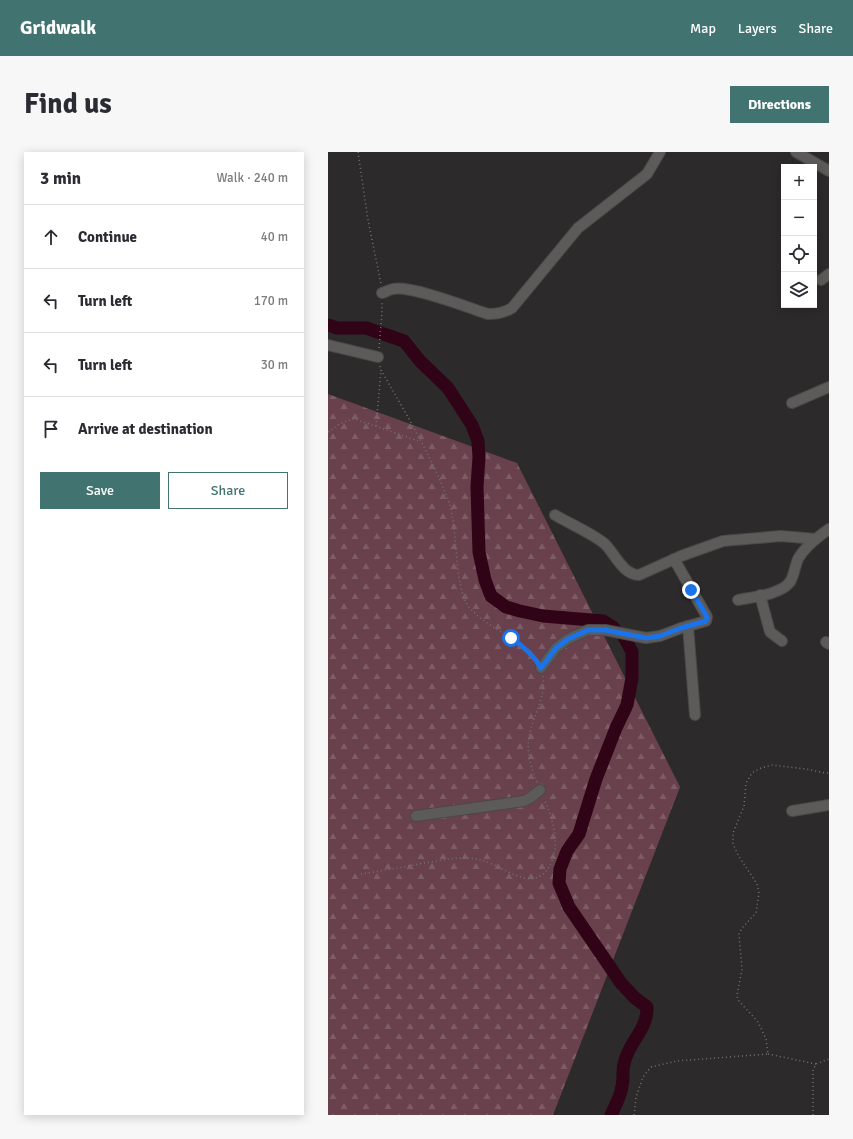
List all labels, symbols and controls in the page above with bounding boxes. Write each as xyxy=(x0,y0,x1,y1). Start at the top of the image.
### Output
text: Gridwalk xyxy=(20,16,96,40)
text: Map xyxy=(690,20,716,37)
text: Layers xyxy=(738,20,777,37)
text: Share xyxy=(799,20,833,37)
button: Directions xyxy=(730,86,829,123)
text: Find us xyxy=(24,87,112,121)
map controls xyxy=(781,164,817,308)
button: + xyxy=(781,164,817,200)
text: 3 min xyxy=(40,168,81,189)
text: Walk · 240 m xyxy=(217,170,288,186)
button: − xyxy=(781,200,817,236)
icon: ahead xyxy=(40,226,62,248)
text: Continue xyxy=(78,228,137,246)
text: 40 m xyxy=(261,229,288,245)
button: locate xyxy=(781,236,817,272)
button: layers xyxy=(781,272,817,308)
icon: left xyxy=(40,290,62,312)
text: Turn left xyxy=(78,292,132,310)
text: 170 m xyxy=(254,293,288,309)
icon: left xyxy=(40,354,62,376)
text: Turn left xyxy=(78,356,132,374)
text: 30 m xyxy=(261,357,288,373)
icon: arrive xyxy=(40,418,62,440)
text: Arrive at destination xyxy=(78,420,213,438)
button: Save xyxy=(40,472,160,509)
button: Share xyxy=(168,472,288,509)
route end xyxy=(682,581,700,599)
route start xyxy=(502,629,520,647)

